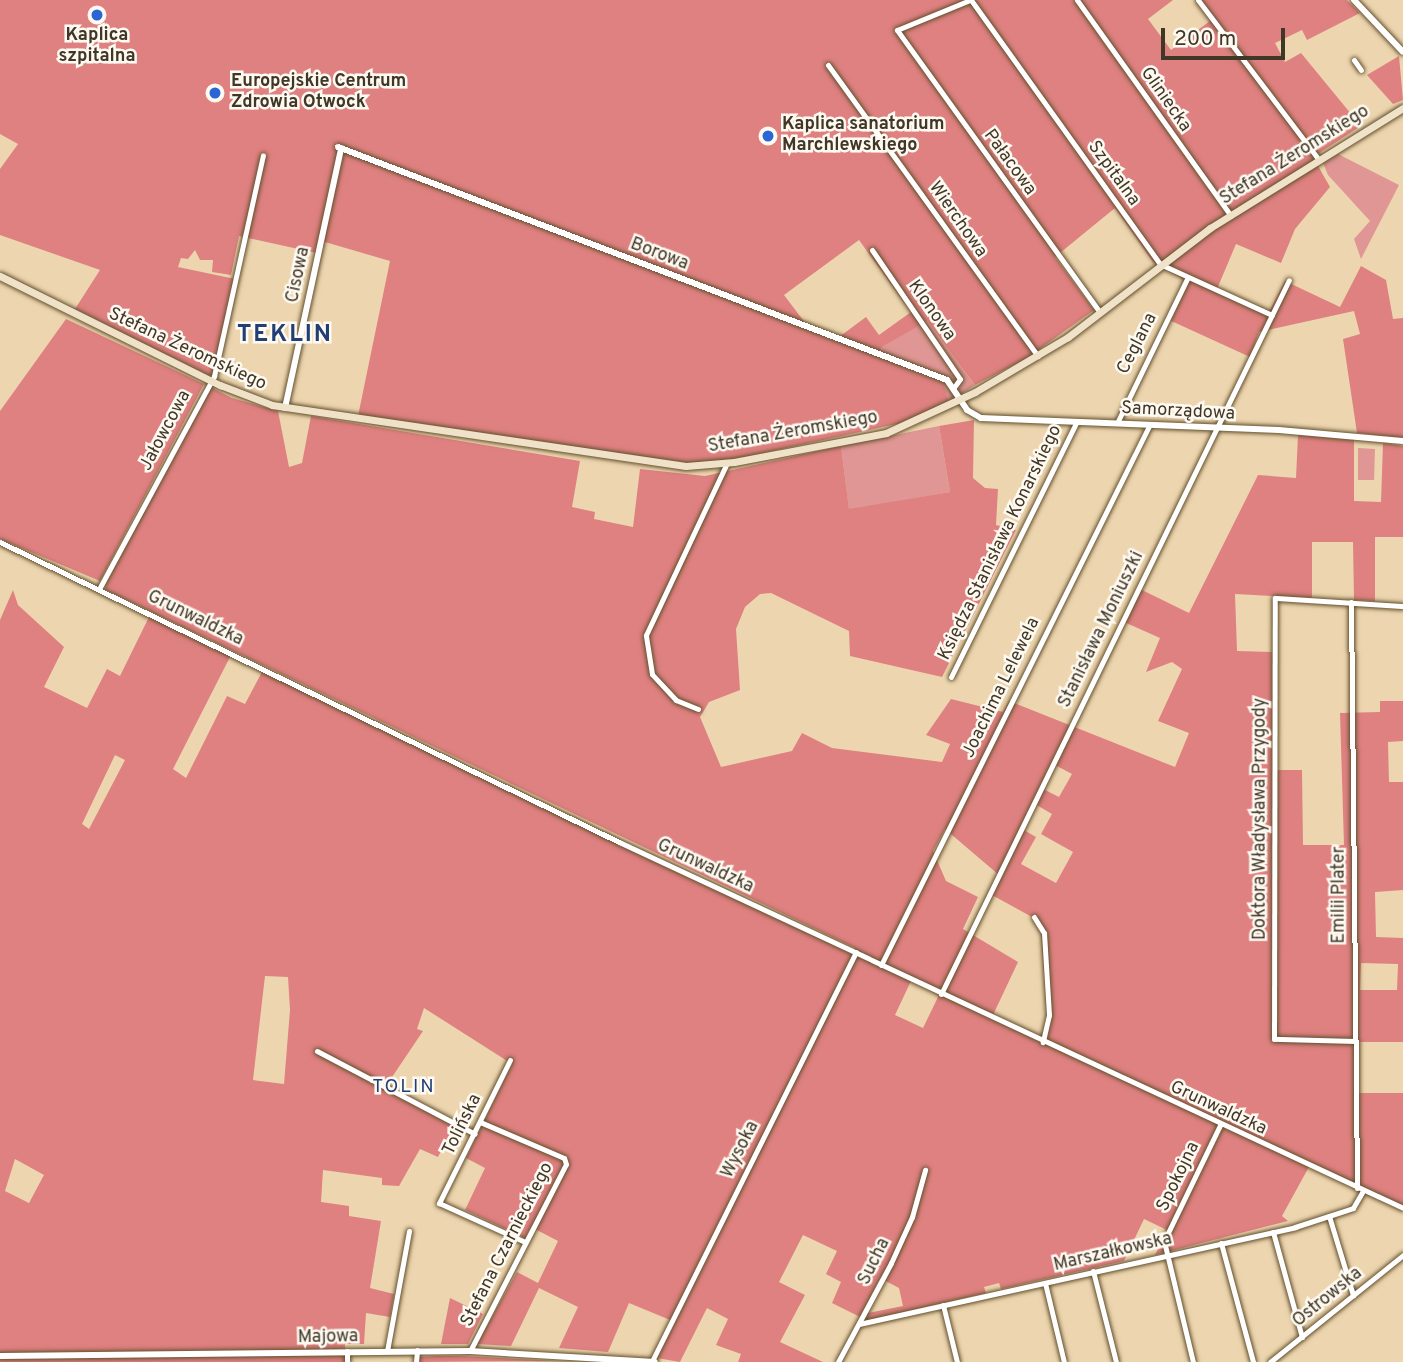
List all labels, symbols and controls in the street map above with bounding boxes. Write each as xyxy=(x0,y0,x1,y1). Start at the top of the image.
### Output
marker: Kaplica szpitalna xyxy=(89,7,105,23)
scale bar xyxy=(1165,14,1289,58)
place label: Kaplica szpitalna xyxy=(59,26,135,68)
text: 200 m xyxy=(1174,26,1236,53)
street label: Gliniecka xyxy=(1135,64,1195,136)
place label: Europejskie Centrum Zdrowia Otwock xyxy=(231,72,406,114)
marker: Europejskie Centrum Zdrowia Otwock xyxy=(205,83,225,103)
street label: Stefana Żeromskiego xyxy=(1216,101,1374,211)
place label: Kaplica sanatorium Marchlewskiego xyxy=(782,115,945,158)
street label: Pałacowa xyxy=(978,126,1040,200)
marker: Kaplica sanatorium Marchlewskiego xyxy=(760,128,776,144)
street label: Szpitalna xyxy=(1082,137,1144,211)
street label: Wierchowa xyxy=(923,178,991,262)
street label: Borowa xyxy=(627,234,691,276)
street label: Cisowa xyxy=(283,245,315,305)
street label: Klonowa xyxy=(902,277,960,345)
street label: Stefana Żeromskiego xyxy=(105,304,269,396)
street label: Ceglana xyxy=(1113,310,1163,378)
district label: TEKLIN xyxy=(238,322,332,350)
street label: Jałowcowa xyxy=(136,387,196,475)
street label: Samorządowa xyxy=(1121,398,1235,426)
street label: Stefana Żeromskiego xyxy=(707,407,879,459)
street label: Księdza Stanisława Konarskiego xyxy=(935,422,1067,664)
street label: Stanisława Moniuszki xyxy=(1055,548,1149,712)
street label: Grunwaldzka xyxy=(143,586,247,652)
street label: Joachima Lelewela xyxy=(959,614,1045,762)
street label: Doktora Władysława Przygody xyxy=(1250,698,1272,940)
street label: Grunwaldzka xyxy=(653,835,757,899)
street label: Emilii Plater xyxy=(1329,846,1351,944)
district label: TOLIN xyxy=(373,1077,435,1099)
street label: Grunwaldzka xyxy=(1166,1077,1270,1141)
street label: Tolińska xyxy=(439,1091,487,1159)
street label: Wysoka xyxy=(718,1118,764,1182)
street label: Spokojna xyxy=(1153,1139,1205,1215)
street label: Stefana Czarnieckiego xyxy=(457,1159,559,1331)
street label: Marszałkowska xyxy=(1052,1229,1174,1277)
street label: Sucha xyxy=(854,1235,896,1289)
street label: Ostrowska xyxy=(1289,1263,1367,1333)
street label: Majowa xyxy=(298,1327,358,1349)

